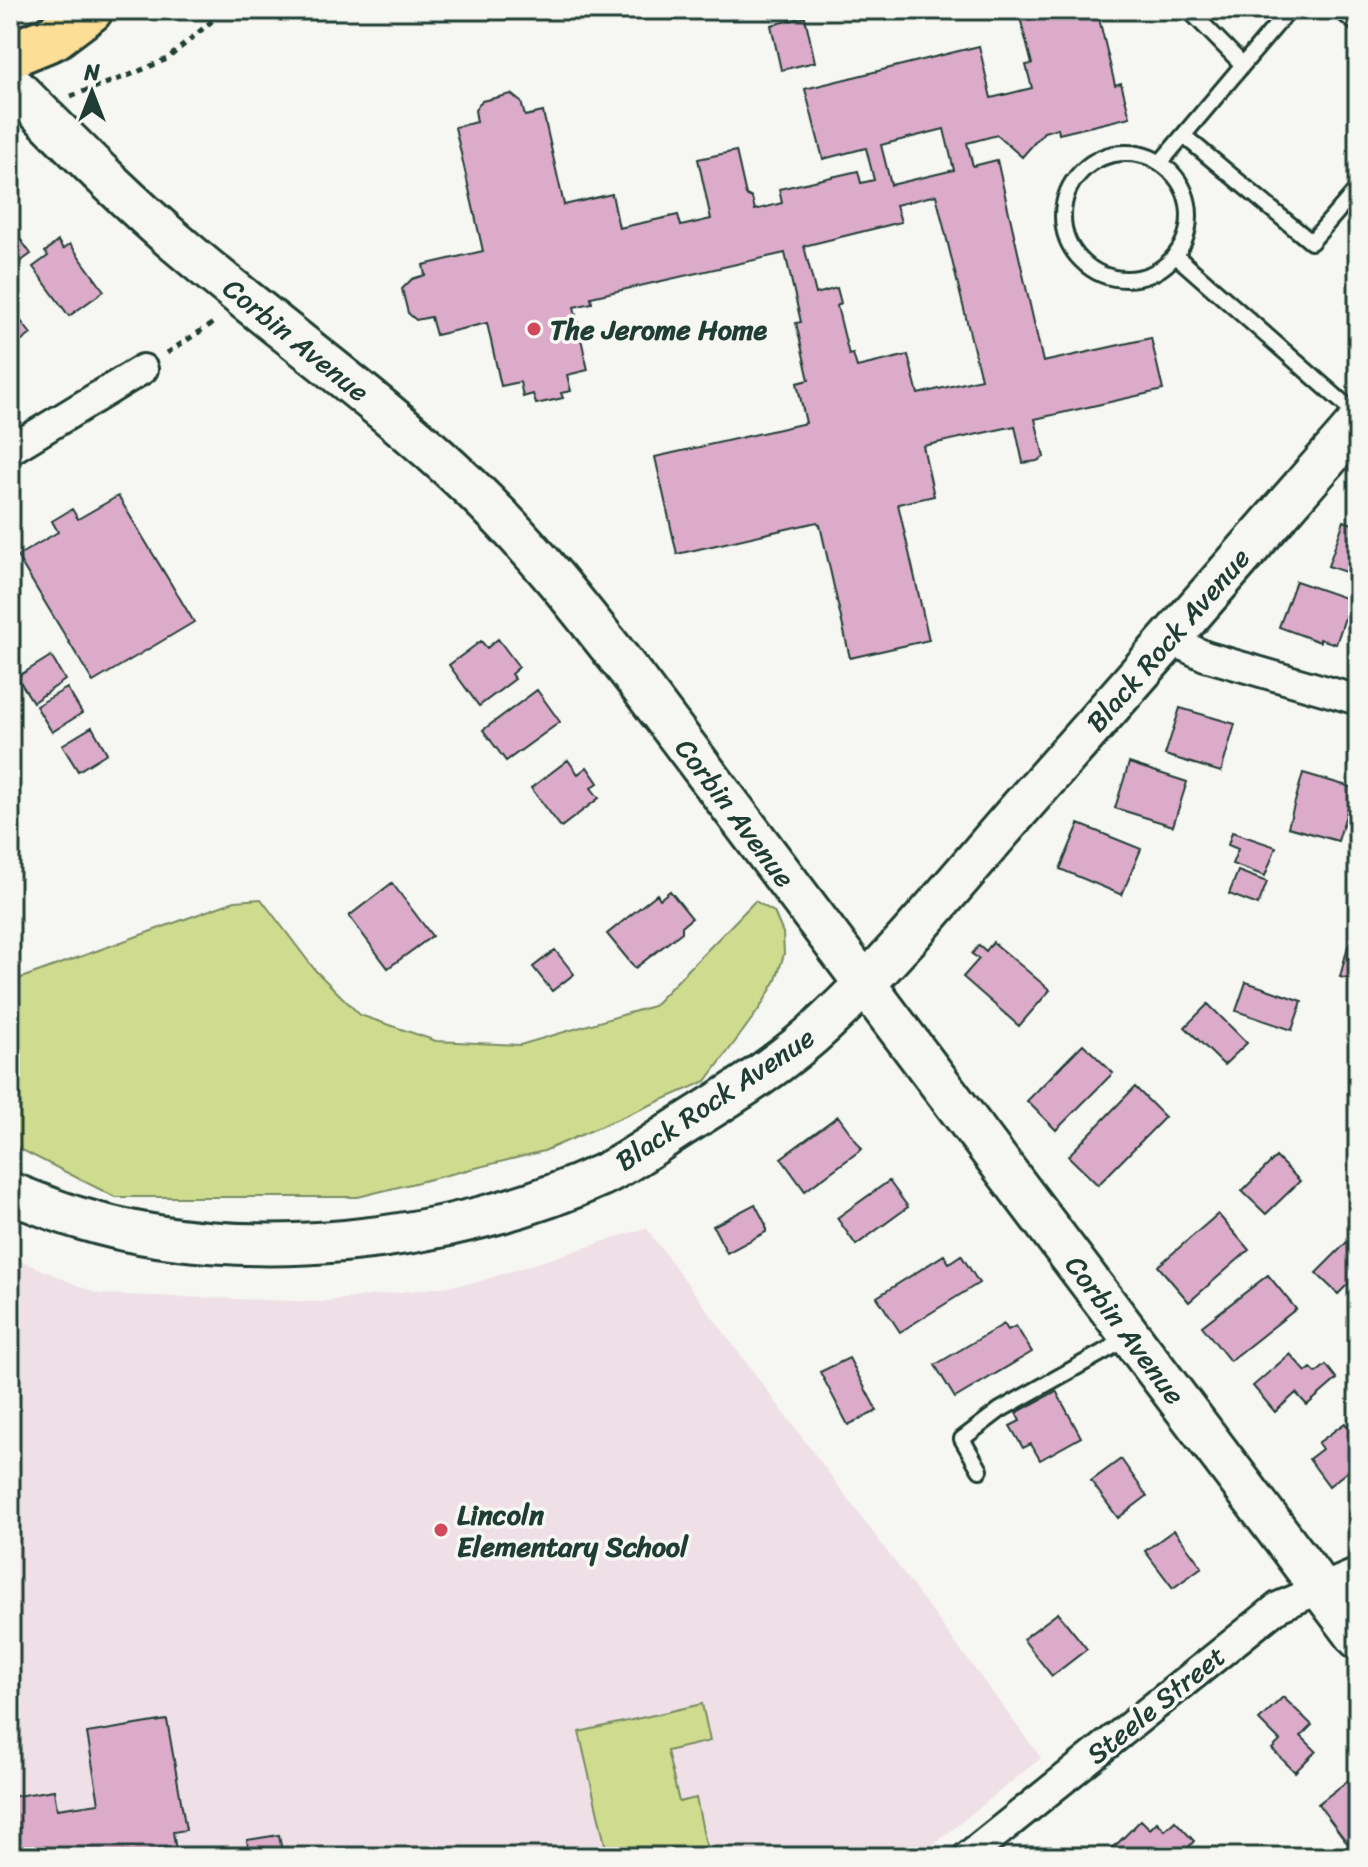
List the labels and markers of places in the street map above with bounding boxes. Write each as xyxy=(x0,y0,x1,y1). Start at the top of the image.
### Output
place label: The Jerome Home xyxy=(550,305,768,354)
marker: The Jerome Home xyxy=(525,320,543,338)
place label: Lincoln Elementary School xyxy=(457,1490,689,1571)
marker: Lincoln Elementary School xyxy=(432,1521,450,1539)

